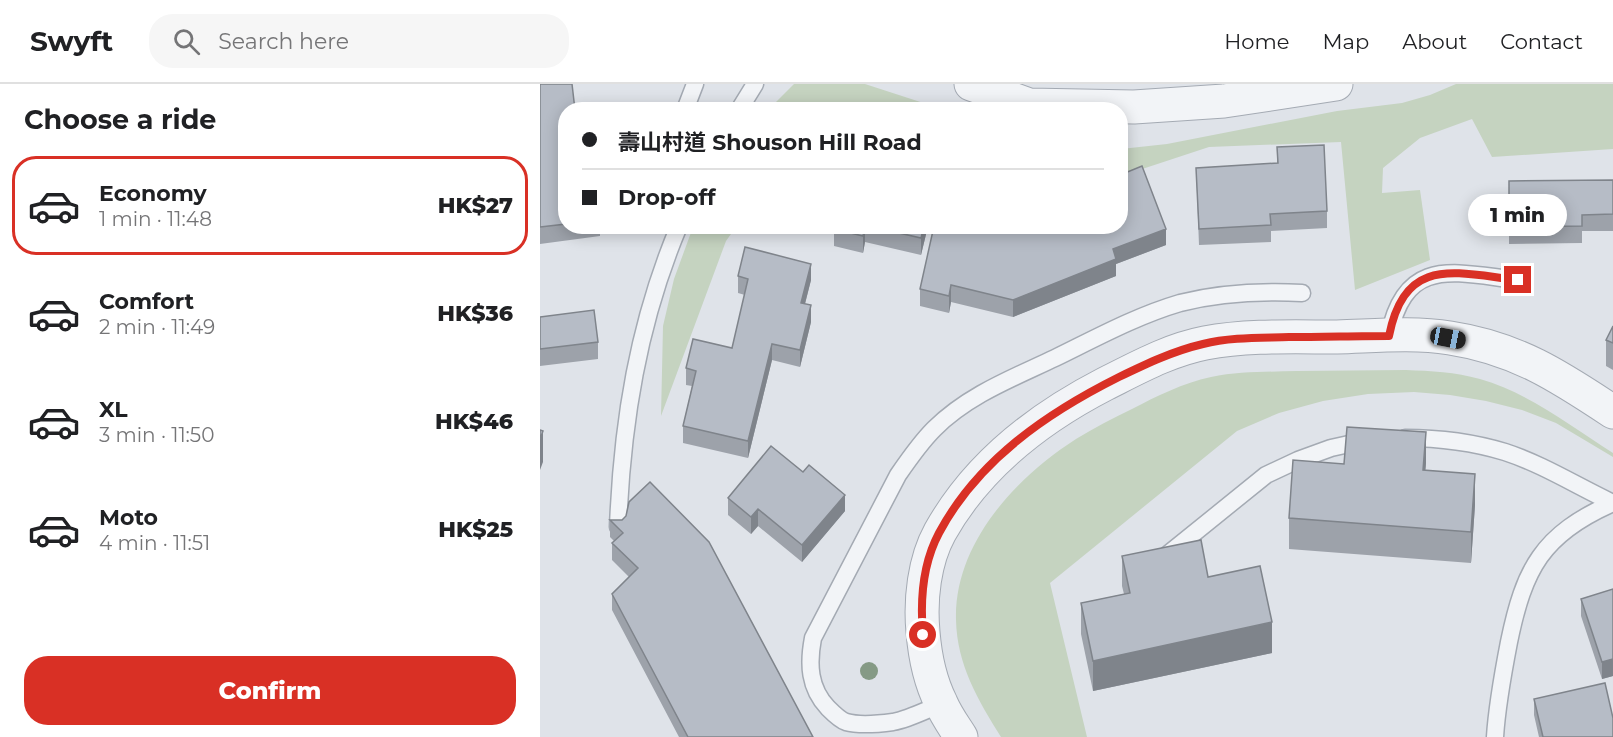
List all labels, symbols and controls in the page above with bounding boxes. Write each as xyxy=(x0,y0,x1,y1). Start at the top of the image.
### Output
search box xyxy=(149,14,569,68)
text: Swyft xyxy=(30,24,113,58)
icon: search xyxy=(170,25,203,58)
text: Search here xyxy=(218,28,349,55)
text: Home xyxy=(1224,29,1289,54)
text: Map xyxy=(1322,29,1369,54)
text: About xyxy=(1402,29,1467,54)
text: Contact xyxy=(1500,29,1583,54)
text: Choose a ride xyxy=(24,103,216,136)
text: 壽山村道 Shouson Hill Road xyxy=(618,129,922,156)
icon: car xyxy=(27,179,81,233)
text: Economy xyxy=(99,180,207,207)
text: Drop-off xyxy=(618,184,716,211)
text: HK$27 xyxy=(438,192,513,219)
callout: 1 min xyxy=(1468,193,1568,235)
text: 1 min xyxy=(1490,203,1545,227)
text: 1 min · 11:48 xyxy=(99,207,212,231)
route end xyxy=(1504,266,1531,293)
icon: car xyxy=(27,287,81,341)
text: Comfort xyxy=(99,288,194,315)
text: HK$36 xyxy=(437,300,513,327)
text: 2 min · 11:49 xyxy=(99,315,215,339)
car xyxy=(1429,326,1467,350)
icon: car xyxy=(27,395,81,449)
text: XL xyxy=(99,396,128,423)
text: HK$46 xyxy=(435,408,513,435)
text: 3 min · 11:50 xyxy=(99,423,214,447)
icon: car xyxy=(27,503,81,557)
text: Moto xyxy=(99,504,158,531)
text: HK$25 xyxy=(438,516,513,543)
text: 4 min · 11:51 xyxy=(99,531,210,555)
route start xyxy=(909,621,936,648)
button: Confirm xyxy=(24,656,516,725)

